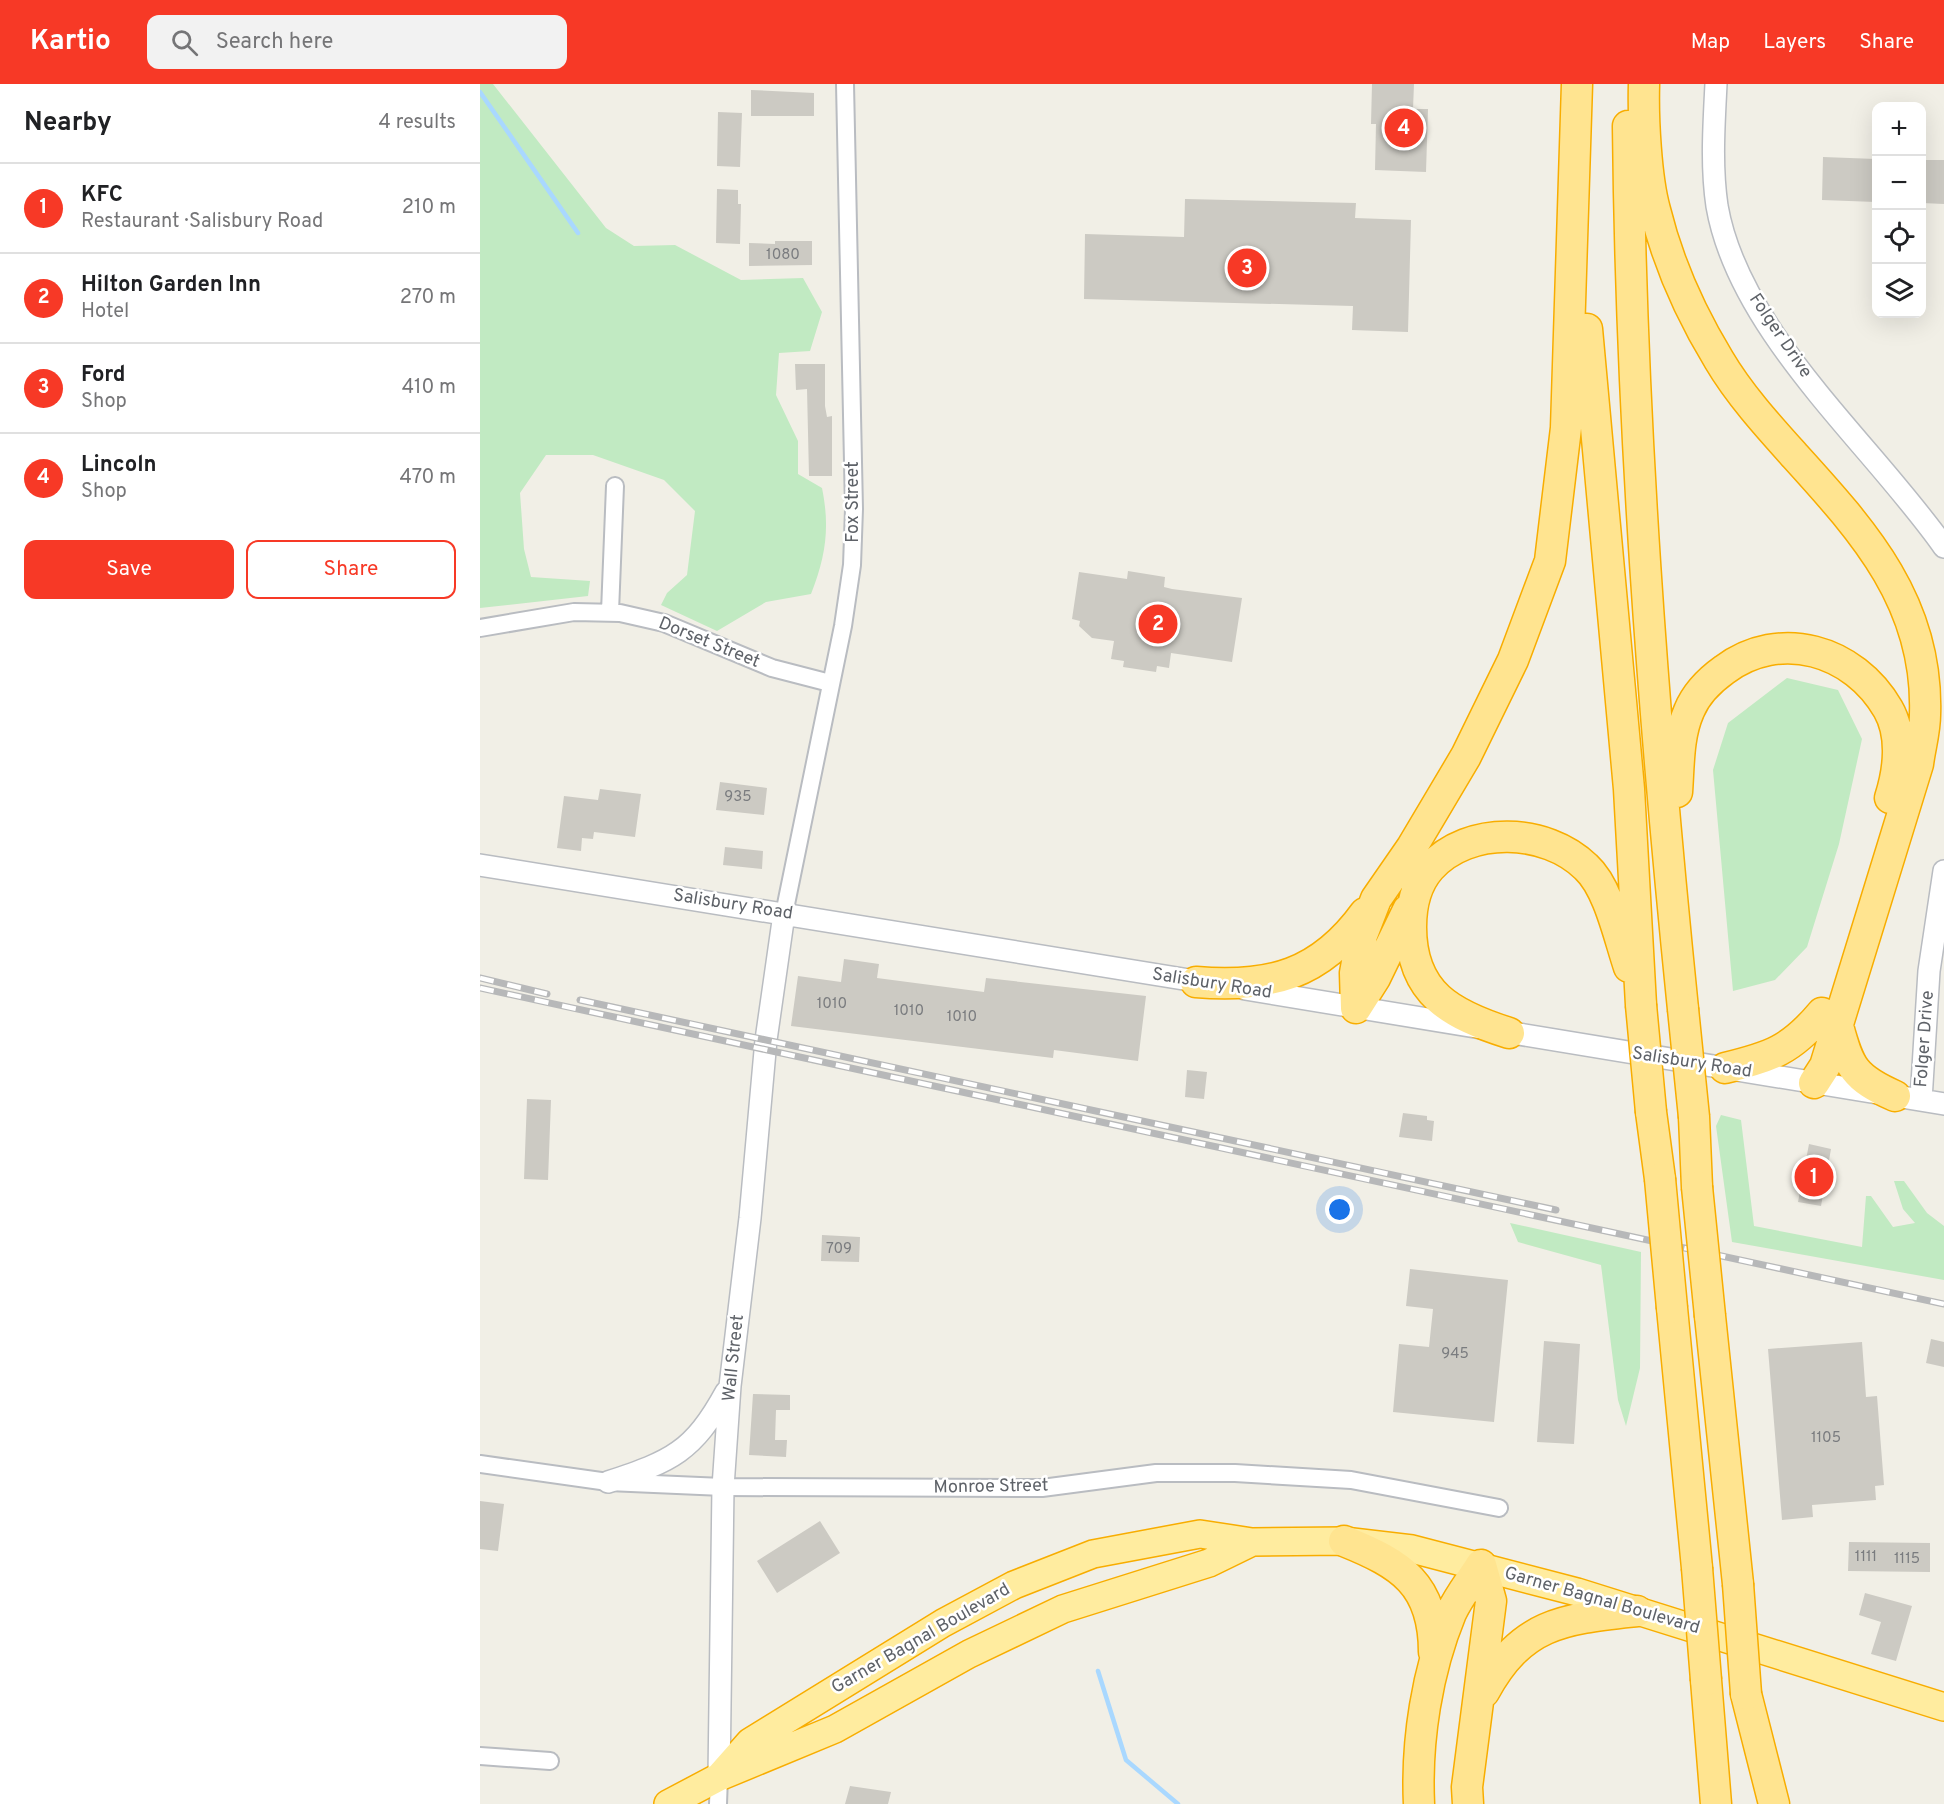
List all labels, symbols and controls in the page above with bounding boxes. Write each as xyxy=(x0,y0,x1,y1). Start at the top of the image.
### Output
search box xyxy=(147,15,567,69)
text: Kartio xyxy=(30,24,111,60)
icon: search xyxy=(168,26,201,59)
text: Search here xyxy=(216,29,333,56)
text: Map xyxy=(1691,29,1730,56)
text: Layers xyxy=(1763,29,1826,56)
text: Share xyxy=(1859,29,1914,56)
map controls xyxy=(1872,102,1926,318)
button: + xyxy=(1872,102,1926,156)
pin: 4 xyxy=(1384,106,1424,150)
text: Nearby xyxy=(24,107,112,140)
text: 4 results xyxy=(379,110,456,136)
button: − xyxy=(1872,156,1926,210)
text: KFC xyxy=(81,182,123,209)
text: 1 xyxy=(40,195,48,221)
text: 210 m xyxy=(402,195,456,221)
text: Restaurant · Salisbury Road xyxy=(81,209,323,235)
button: locate xyxy=(1872,210,1926,264)
house number: 1080 xyxy=(766,246,800,265)
pin: 3 xyxy=(1228,246,1266,291)
button: layers xyxy=(1872,264,1926,318)
text: Hilton Garden Inn xyxy=(81,272,261,299)
text: 2 xyxy=(37,285,50,311)
text: 270 m xyxy=(400,285,456,311)
street label: Folger Drive xyxy=(1743,289,1817,383)
text: Hotel xyxy=(81,299,129,325)
text: Ford xyxy=(81,362,126,389)
text: 3 xyxy=(38,375,50,401)
text: 410 m xyxy=(402,375,456,401)
text: Shop xyxy=(81,389,127,415)
text: Lincoln xyxy=(81,452,157,479)
street label: Fox Street xyxy=(842,461,865,543)
text: 4 xyxy=(37,465,50,491)
text: 470 m xyxy=(399,465,456,491)
text: Shop xyxy=(81,479,127,505)
button: Save xyxy=(24,540,234,599)
button: Share xyxy=(246,540,456,599)
pin: 2 xyxy=(1138,602,1178,646)
street label: Dorset Street xyxy=(655,612,763,674)
house number: 935 xyxy=(724,788,752,807)
street label: Salisbury Road xyxy=(671,884,795,926)
street label: Salisbury Road xyxy=(1150,963,1274,1005)
street label: Folger Drive xyxy=(1910,990,1940,1088)
house number: 1010 xyxy=(817,995,847,1014)
house number: 1010 xyxy=(894,1002,924,1021)
house number: 1010 xyxy=(947,1008,977,1027)
street label: Salisbury Road xyxy=(1630,1042,1754,1084)
pin: 1 xyxy=(1794,1154,1834,1200)
your location xyxy=(1325,1195,1354,1224)
house number: 709 xyxy=(826,1240,852,1259)
street label: Wall Street xyxy=(718,1313,750,1403)
house number: 945 xyxy=(1441,1345,1469,1364)
house number: 1105 xyxy=(1811,1429,1841,1448)
street label: Monroe Street xyxy=(933,1474,1049,1500)
house number: 1111 xyxy=(1855,1548,1877,1567)
house number: 1115 xyxy=(1894,1550,1920,1569)
street label: Garner Bagnal Boulevard xyxy=(1501,1562,1703,1640)
street label: Garner Bagnal Boulevard xyxy=(828,1578,1014,1700)

